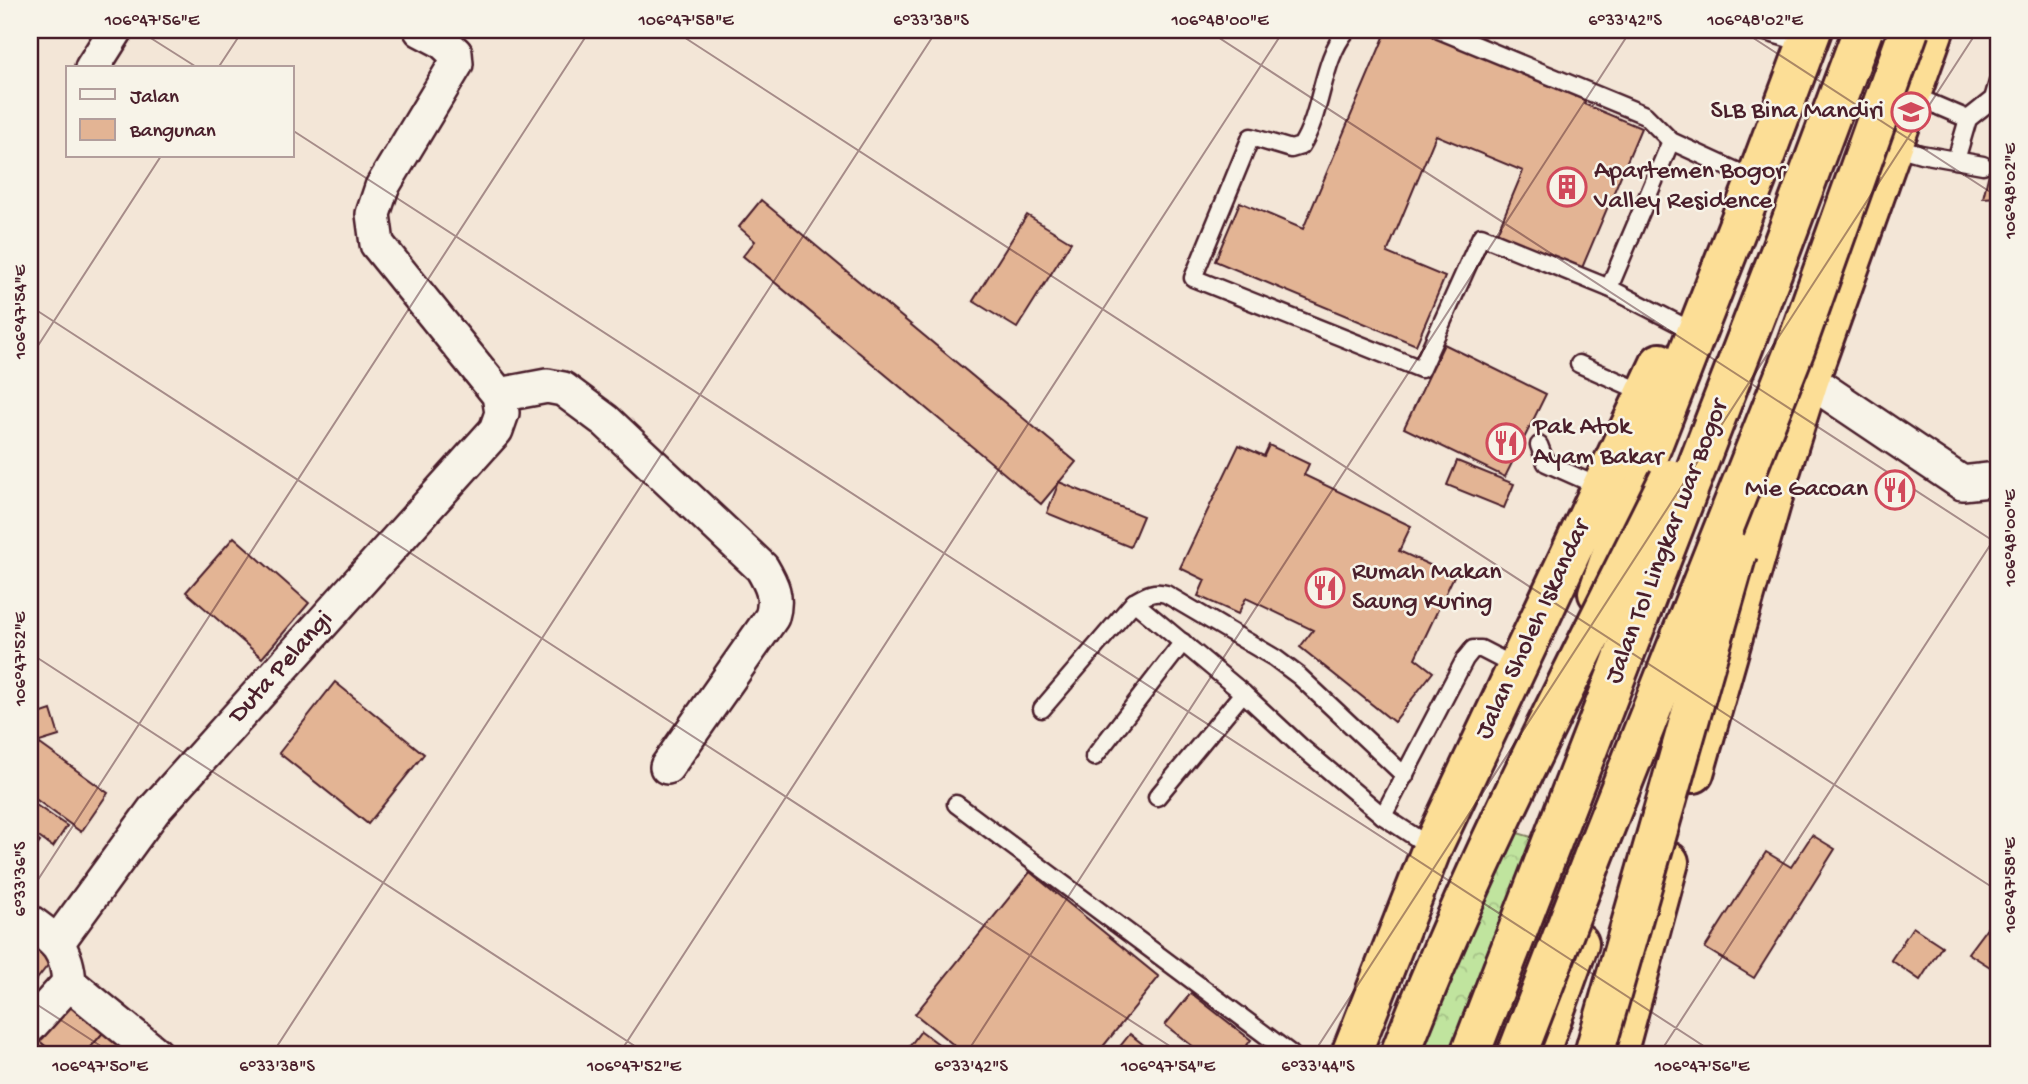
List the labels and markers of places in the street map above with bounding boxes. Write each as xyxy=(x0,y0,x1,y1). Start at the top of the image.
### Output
school or university icon: SLB Bina Mandiri xyxy=(1890,91,1932,133)
place label: SLB Bina Mandiri xyxy=(1711,97,1884,128)
place label: Apartemen Bogor Valley Residence xyxy=(1593,157,1787,218)
building icon: Apartemen Bogor Valley Residence xyxy=(1546,166,1588,208)
place label: Pak Atok Ayam Bakar xyxy=(1532,413,1666,474)
restaurant icon: Pak Atok Ayam Bakar xyxy=(1485,422,1527,464)
restaurant icon: Mie Gacoan xyxy=(1874,469,1916,511)
place label: Mie Gacoan xyxy=(1745,475,1869,506)
place label: Rumah Makan Saung Kuring xyxy=(1352,558,1502,619)
restaurant icon: Rumah Makan Saung Kuring xyxy=(1304,567,1346,609)

